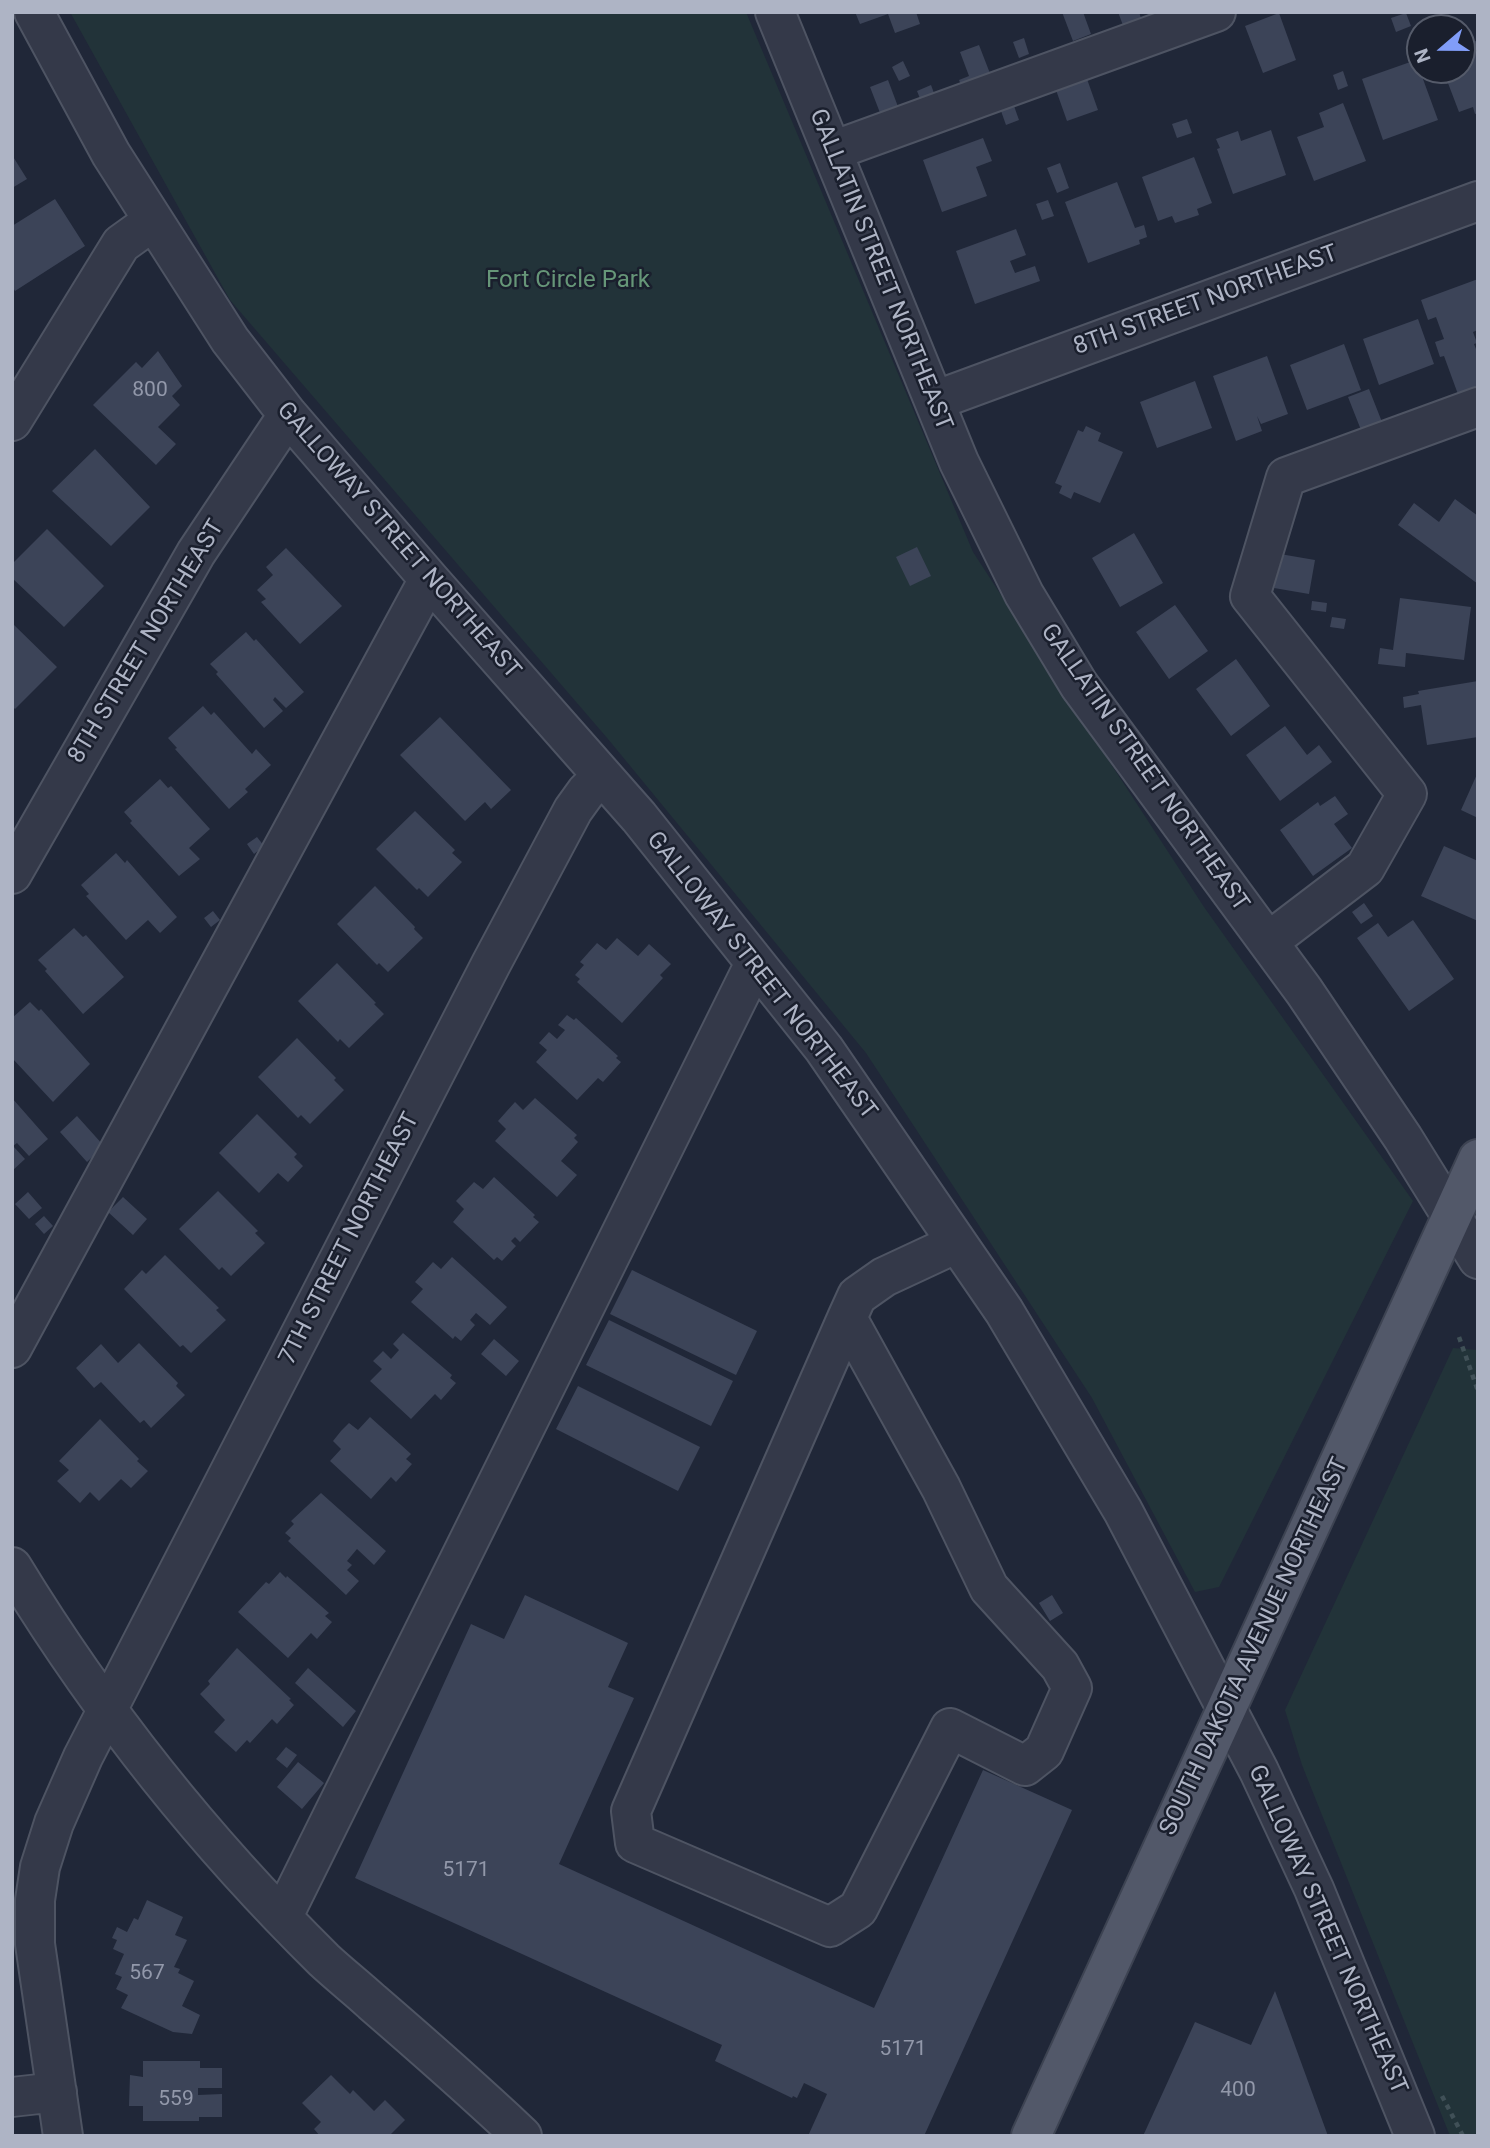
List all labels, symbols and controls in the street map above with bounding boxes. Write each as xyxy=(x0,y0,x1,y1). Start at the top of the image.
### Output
north arrow xyxy=(1406,14,1476,84)
text: N xyxy=(1410,45,1436,66)
street label: GALLATIN STREET NORTHEAST xyxy=(802,105,958,435)
street label: 8TH STREET NORTHEAST xyxy=(1070,240,1342,362)
park label: Fort Circle Park xyxy=(486,267,650,295)
house number: 800 xyxy=(132,378,168,404)
street label: GALLOWAY STREET NORTHEAST xyxy=(270,397,526,685)
street label: 8TH STREET NORTHEAST xyxy=(63,515,231,769)
street label: GALLATIN STREET NORTHEAST xyxy=(1034,619,1254,917)
street label: GALLOWAY STREET NORTHEAST xyxy=(640,826,882,1126)
street label: 7TH STREET NORTHEAST xyxy=(274,1108,426,1370)
street label: SOUTH DAKOTA AVENUE NORTHEAST xyxy=(1155,1454,1355,1840)
street label: GALLOWAY STREET NORTHEAST xyxy=(1241,1761,1413,2099)
house number: 5171 xyxy=(442,1858,490,1884)
house number: 567 xyxy=(129,1961,165,1987)
house number: 5171 xyxy=(879,2037,927,2063)
house number: 400 xyxy=(1220,2078,1256,2104)
house number: 559 xyxy=(158,2087,194,2113)

